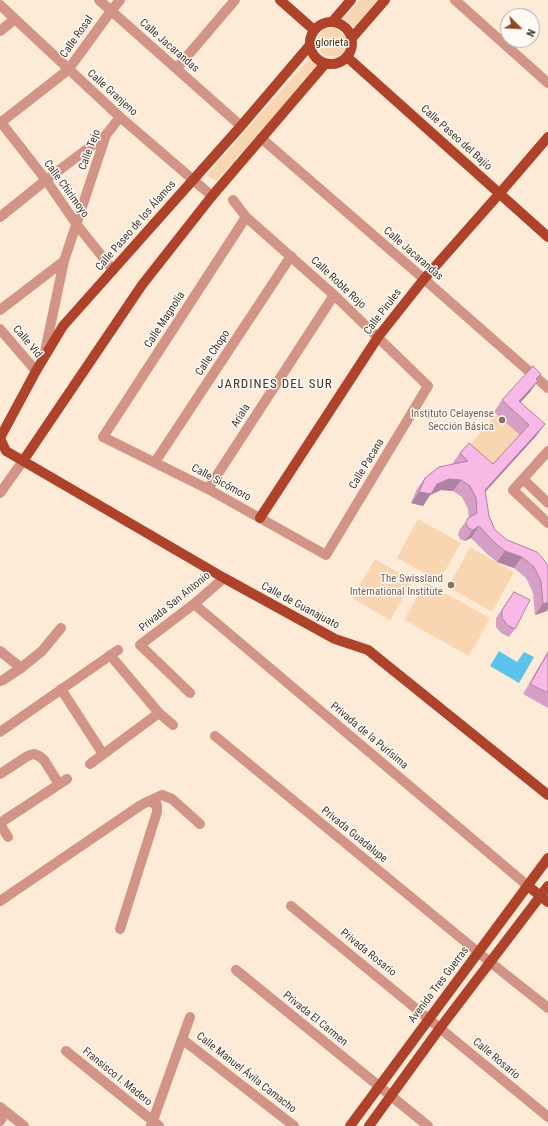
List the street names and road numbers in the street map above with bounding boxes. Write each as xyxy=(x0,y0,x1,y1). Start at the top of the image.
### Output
street label: Calle Rosal xyxy=(58,13,96,61)
street label: Calle Jacarandas xyxy=(137,17,201,75)
street label: Calle Granjeno xyxy=(84,67,140,119)
street label: Calle Paseo del Bajío xyxy=(418,103,494,173)
street label: Calle Tejo xyxy=(76,128,104,172)
street label: Calle Chirimoyo xyxy=(41,158,91,220)
street label: Calle Paseo de los Álamos xyxy=(93,178,179,274)
street label: Calle Jacarandas xyxy=(381,225,445,283)
street label: Calle Roble Rojo xyxy=(308,254,368,312)
street label: Calle Pirules xyxy=(361,286,405,338)
street label: Calle Magnolia xyxy=(142,289,188,351)
street label: Calle Vid xyxy=(10,323,44,361)
street label: Calle Chopo xyxy=(193,328,233,378)
street label: Ariala xyxy=(229,402,253,430)
street label: Calle Pacana xyxy=(347,436,387,492)
street label: Calle Sicómoro xyxy=(189,462,253,504)
street label: Privada San Antonio xyxy=(137,569,213,635)
street label: Calle de Guanajuato xyxy=(259,580,341,632)
street label: Privada de la Purísima xyxy=(328,700,410,772)
street label: Privada Guadalupe xyxy=(318,804,390,866)
street label: Privada Rosario xyxy=(337,926,399,980)
street label: Avenida Tres Guerras xyxy=(406,944,472,1026)
street label: Privada El Carmen xyxy=(280,989,350,1049)
street label: Calle Manuel Ávila Camacho xyxy=(193,1030,299,1116)
street label: Calle Rosario xyxy=(470,1036,522,1082)
street label: Fransisco I. Madero xyxy=(80,1045,154,1109)

